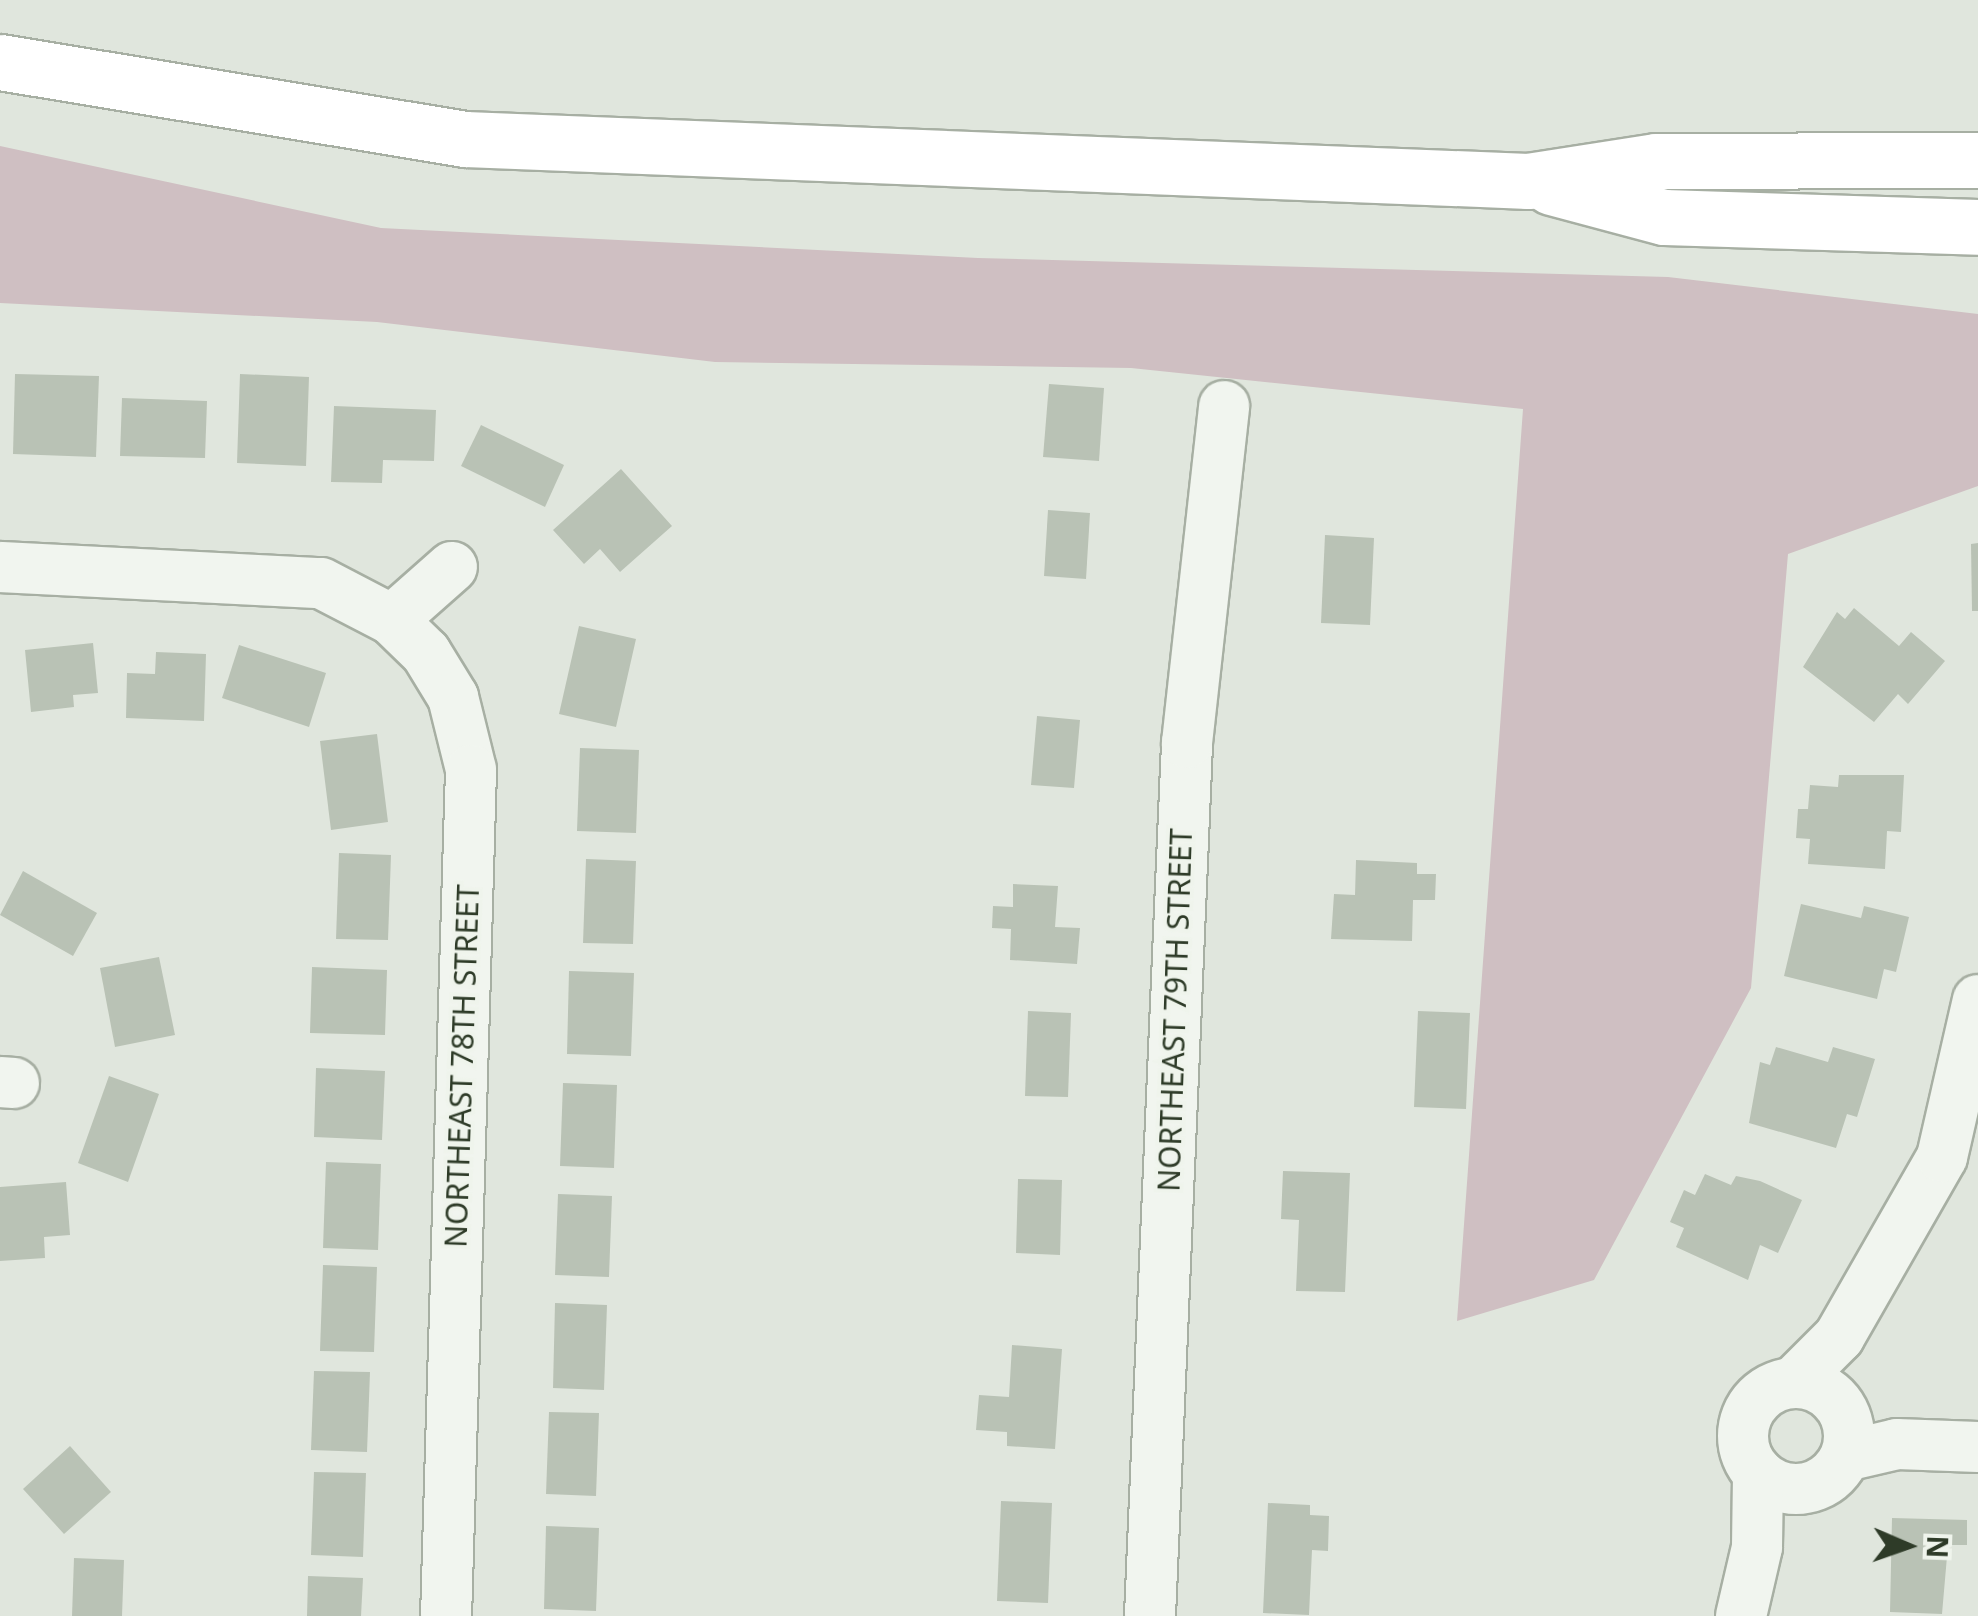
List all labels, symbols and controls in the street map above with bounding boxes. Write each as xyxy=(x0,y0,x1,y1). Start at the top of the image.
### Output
street label: NORTHEAST 79TH STREET xyxy=(1151,828,1199,1192)
street label: NORTHEAST 78TH STREET xyxy=(438,884,486,1248)
north arrow xyxy=(1858,1496,1958,1596)
text: N xyxy=(1919,1535,1957,1559)

